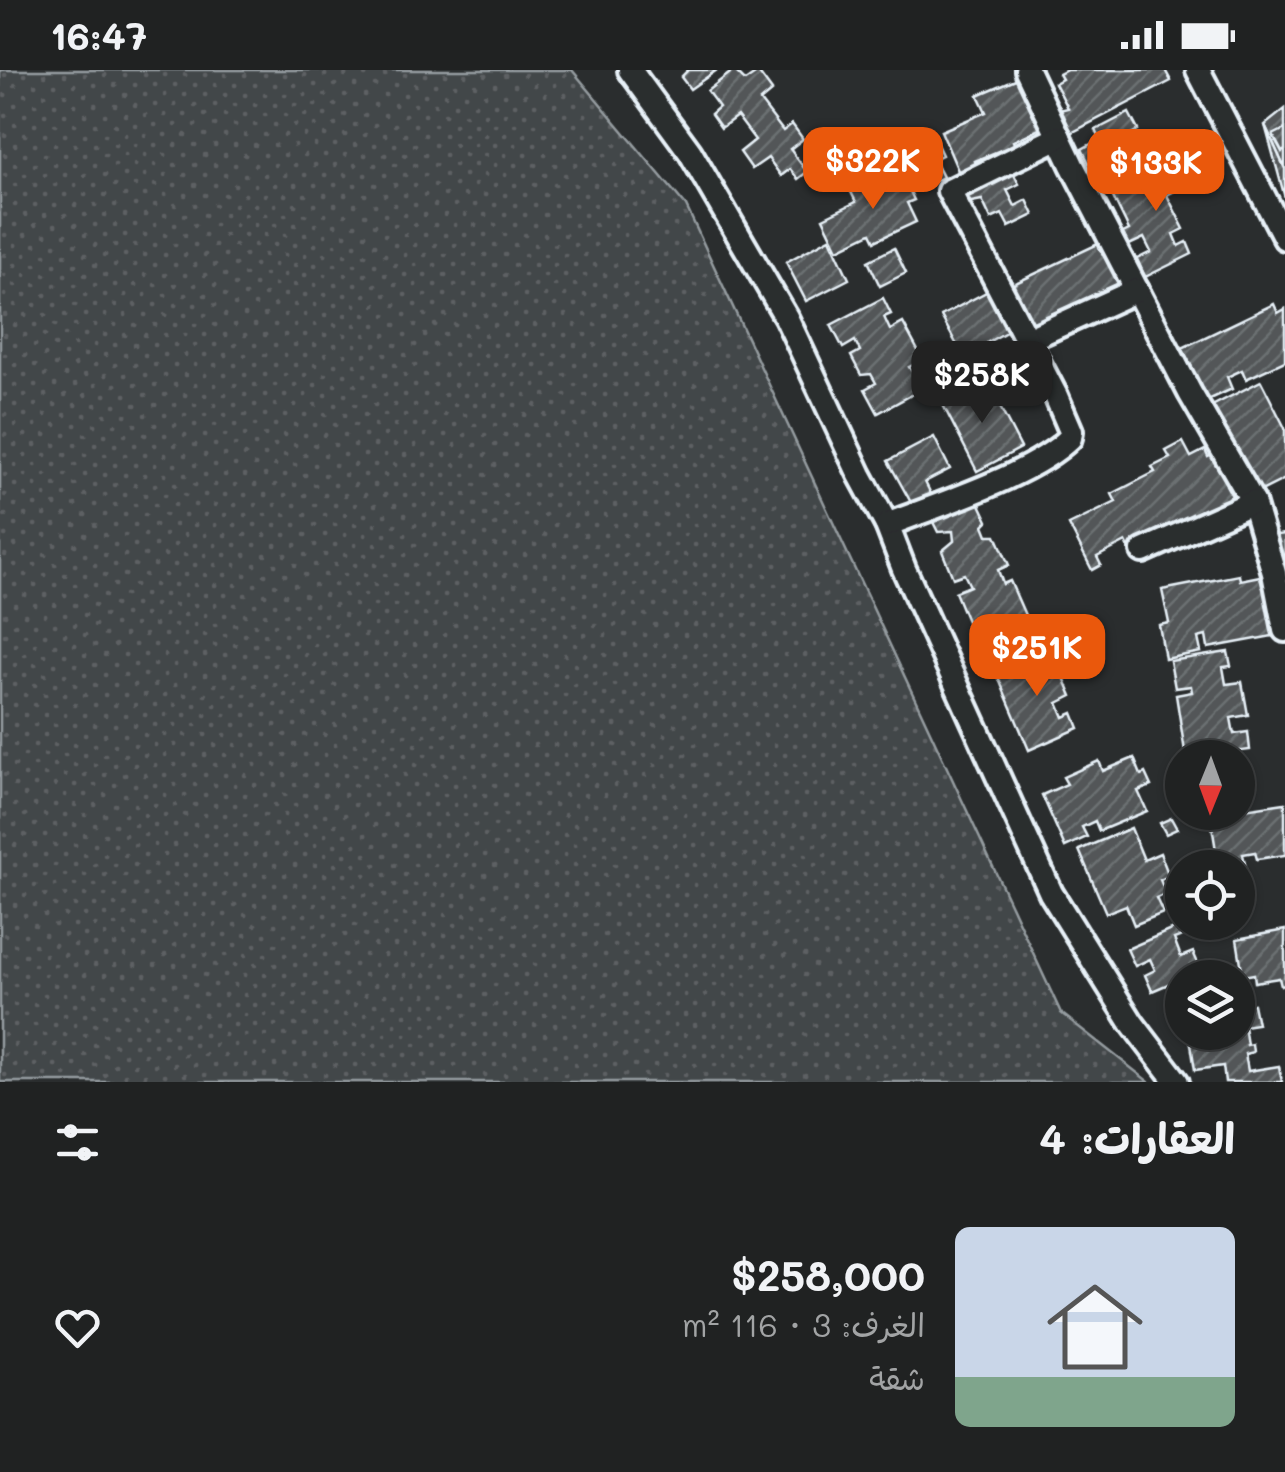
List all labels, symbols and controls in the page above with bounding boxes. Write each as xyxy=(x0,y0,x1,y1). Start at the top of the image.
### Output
text: 16:47 xyxy=(50,10,147,60)
pin: $322K xyxy=(803,127,943,212)
pin: $133K xyxy=(1086,129,1226,214)
text: $322K xyxy=(825,138,921,180)
text: $133K xyxy=(1109,140,1203,182)
pin: $258K xyxy=(912,341,1052,426)
text: $258K xyxy=(933,352,1031,394)
pin: $251K xyxy=(967,614,1107,699)
text: $251K xyxy=(991,625,1083,667)
north arrow xyxy=(1165,740,1255,830)
map controls xyxy=(1165,740,1255,1050)
button: locate xyxy=(1165,850,1255,940)
button: layers xyxy=(1165,960,1255,1050)
text: العقارات: 4 xyxy=(1039,1110,1235,1165)
icon: filters xyxy=(50,1115,105,1170)
text: $258,000 xyxy=(731,1247,925,1302)
icon: home xyxy=(1035,1267,1155,1387)
icon: heart xyxy=(50,1300,105,1355)
text: الغرف: 3 · 116 m² xyxy=(682,1303,925,1345)
text: شقة xyxy=(869,1356,925,1398)

